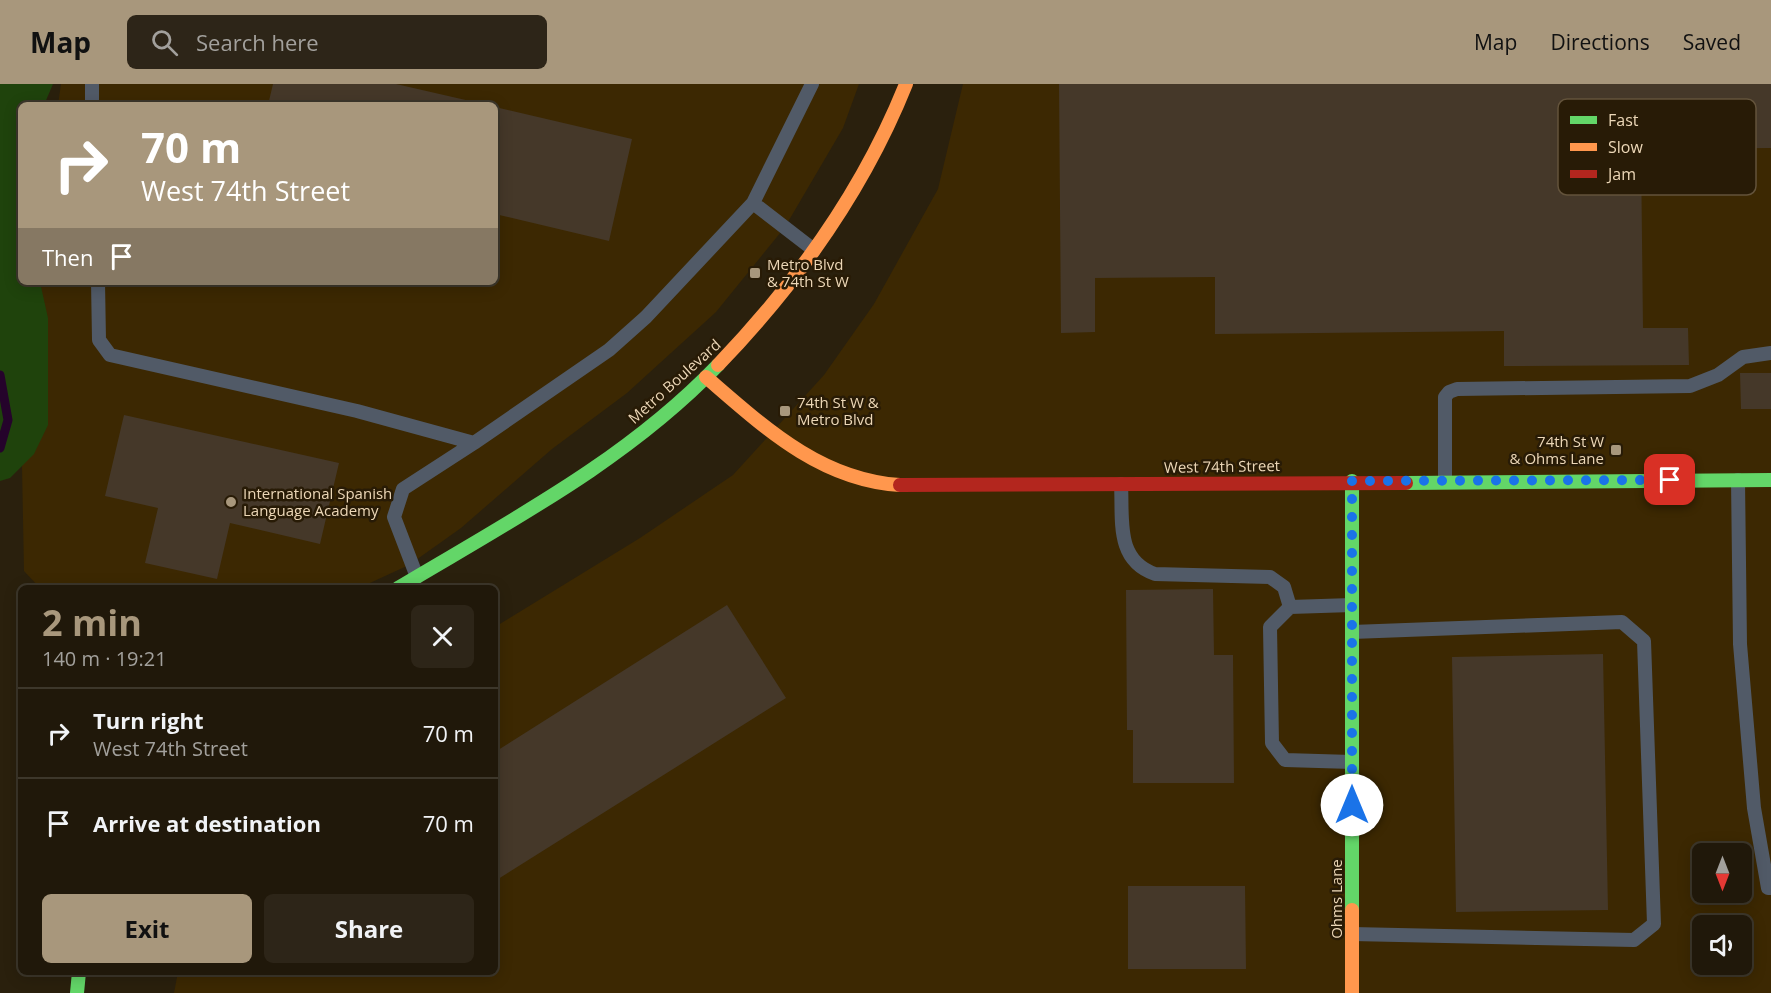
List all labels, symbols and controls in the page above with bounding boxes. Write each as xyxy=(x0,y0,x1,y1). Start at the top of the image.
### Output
search box xyxy=(127,15,547,69)
text: Map xyxy=(30,23,91,61)
icon: search xyxy=(148,26,181,59)
text: Search here xyxy=(196,27,319,57)
text: Map xyxy=(1474,28,1517,56)
text: Directions xyxy=(1550,28,1650,56)
text: Saved xyxy=(1683,28,1741,56)
legend xyxy=(1558,99,1756,195)
text: Fast xyxy=(1608,109,1639,131)
text: 70 m xyxy=(141,118,241,175)
icon: right xyxy=(42,126,120,204)
text: Slow xyxy=(1608,136,1643,158)
text: Jam xyxy=(1606,163,1636,185)
text: West 74th Street xyxy=(141,172,350,209)
icon: arrive xyxy=(105,240,138,273)
text: Then xyxy=(42,242,93,272)
place label: Metro Blvd & 74th St W xyxy=(767,254,849,291)
marker: Metro Blvd & 74th St W xyxy=(748,266,762,280)
street label: Metro Boulevard xyxy=(624,334,724,428)
place label: 74th St W & Metro Blvd xyxy=(797,392,879,429)
marker: 74th St W & Metro Blvd xyxy=(778,404,792,418)
place label: 74th St W & Ohms Lane xyxy=(1510,431,1604,468)
marker: 74th St W & Ohms Lane xyxy=(1609,443,1623,457)
pin xyxy=(1644,454,1695,505)
street label: West 74th Street xyxy=(1164,455,1280,477)
icon: arrive xyxy=(1653,463,1686,496)
place label: International Spanish Language Academy xyxy=(243,483,392,520)
marker: International Spanish Language Academy xyxy=(224,495,238,509)
text: 2 min xyxy=(42,598,142,647)
button: close xyxy=(411,605,474,668)
text: 140 m · 19:21 xyxy=(42,645,167,672)
text: Turn right xyxy=(93,705,204,735)
icon: right xyxy=(42,717,75,750)
text: 70 m xyxy=(423,718,474,748)
text: West 74th Street xyxy=(93,735,248,762)
position arrow xyxy=(1320,773,1384,837)
icon: arrive xyxy=(42,807,75,840)
text: Arrive at destination xyxy=(93,808,321,838)
text: 70 m xyxy=(423,808,474,838)
north arrow xyxy=(1692,843,1752,903)
map controls xyxy=(1692,843,1752,975)
street label: Ohms Lane xyxy=(1326,859,1346,939)
button: Exit xyxy=(42,894,252,963)
button: Share xyxy=(264,894,474,963)
button: sound xyxy=(1692,915,1752,975)

